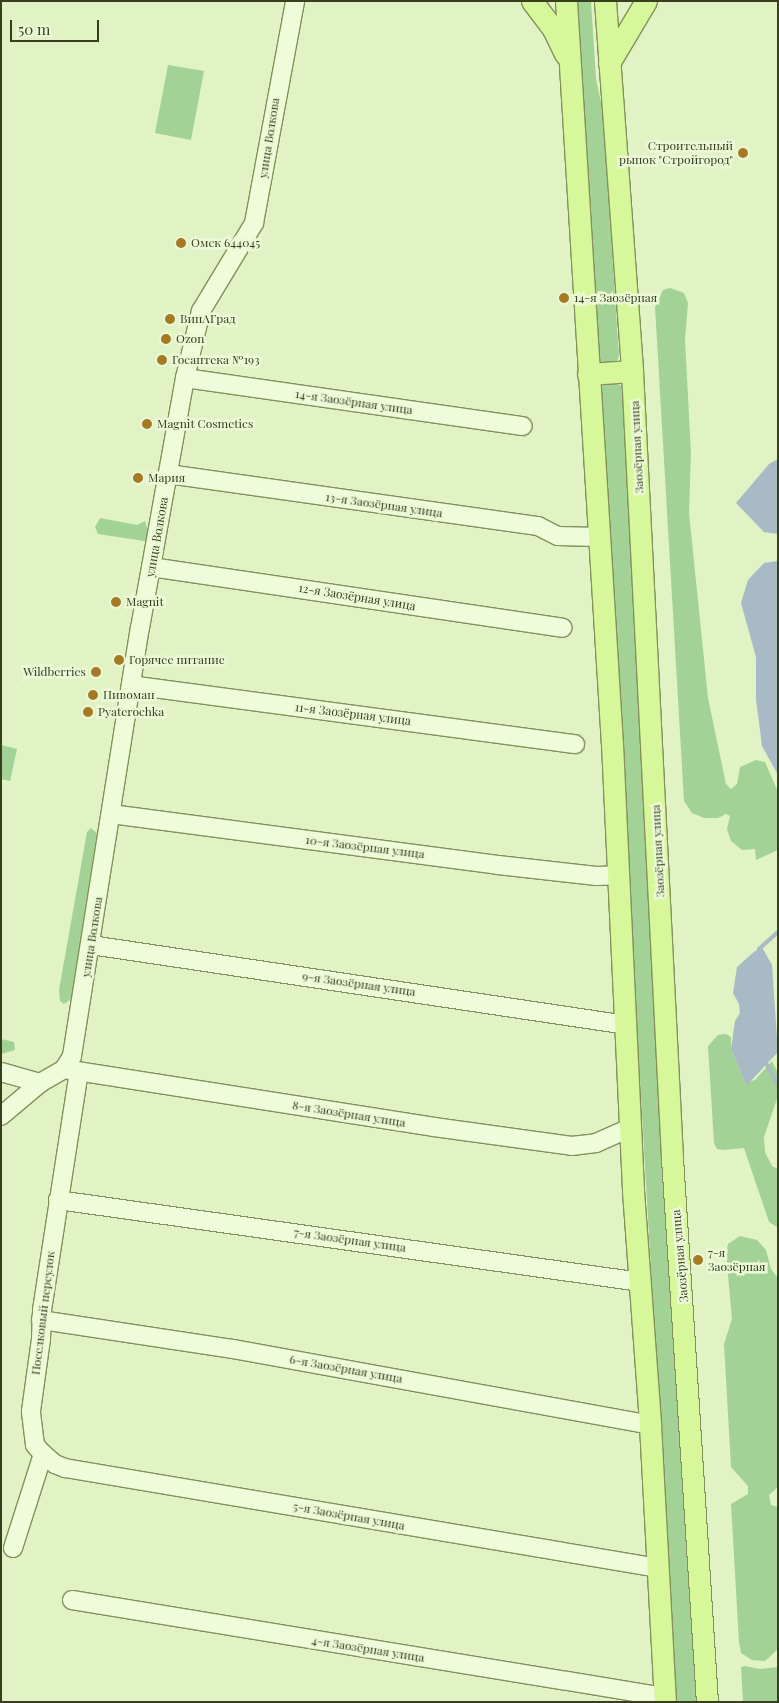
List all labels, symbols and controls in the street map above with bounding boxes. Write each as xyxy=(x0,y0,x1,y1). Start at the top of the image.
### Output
scale bar xyxy=(12,10,101,42)
text: 50 m xyxy=(18,19,50,39)
street label: улица Волкова xyxy=(256,97,282,179)
place label: Строительный рынок "Стройгород" xyxy=(619,139,733,167)
marker: Строительный рынок "Стройгород" xyxy=(737,147,749,159)
place label: Омск 644045 xyxy=(191,236,260,250)
marker: Омск 644045 xyxy=(175,237,187,249)
place label: 14-я Заозёрная xyxy=(574,291,657,305)
marker: 14-я Заозёрная xyxy=(558,292,570,304)
place label: ВинАГрад xyxy=(180,312,235,326)
marker: ВинАГрад xyxy=(164,313,176,325)
place label: Ozon xyxy=(176,332,204,346)
marker: Ozon xyxy=(160,333,172,345)
place label: Госаптека №193 xyxy=(172,353,260,367)
marker: Госаптека №193 xyxy=(156,354,168,366)
street label: 14-я Заозёрная улица xyxy=(294,387,414,417)
street label: Заозёрная улица xyxy=(627,400,647,494)
place label: Magnit Cosmetics xyxy=(157,417,254,431)
marker: Magnit Cosmetics xyxy=(141,418,153,430)
place label: Мария xyxy=(148,471,185,485)
marker: Мария xyxy=(132,472,144,484)
street label: 13-я Заозёрная улица xyxy=(325,490,443,520)
street label: улица Волкова xyxy=(143,496,171,578)
street label: 12-я Заозёрная улица xyxy=(297,581,417,613)
place label: Magnit xyxy=(126,595,164,609)
marker: Magnit xyxy=(110,596,122,608)
place label: Горячее питание xyxy=(129,653,225,667)
marker: Горячее питание xyxy=(113,654,125,666)
place label: Wildberries xyxy=(23,665,86,679)
marker: Wildberries xyxy=(90,666,102,678)
place label: Пивоман xyxy=(103,688,155,702)
marker: Пивоман xyxy=(87,689,99,701)
street label: 11-я Заозёрная улица xyxy=(294,700,412,728)
place label: Pyaterochka xyxy=(98,705,164,719)
marker: Pyaterochka xyxy=(82,706,94,718)
street label: Заозёрная улица xyxy=(648,804,668,898)
street label: 10-я Заозёрная улица xyxy=(305,833,425,861)
street label: улица Волкова xyxy=(79,896,105,978)
street label: 9-я Заозёрная улица xyxy=(301,969,417,999)
street label: 8-я Заозёрная улица xyxy=(291,1098,407,1130)
street label: Заозёрная улица xyxy=(669,1209,691,1303)
street label: 7-я Заозёрная улица xyxy=(293,1225,407,1255)
place label: 7-я Заозёрная xyxy=(708,1246,765,1274)
street label: Поселковый переулок xyxy=(28,1250,58,1376)
marker: 7-я Заозёрная xyxy=(692,1254,704,1266)
street label: 6-я Заозёрная улица xyxy=(288,1352,404,1386)
street label: 5-я Заозёрная улица xyxy=(292,1499,406,1533)
street label: 4-я Заозёрная улица xyxy=(310,1633,426,1665)

